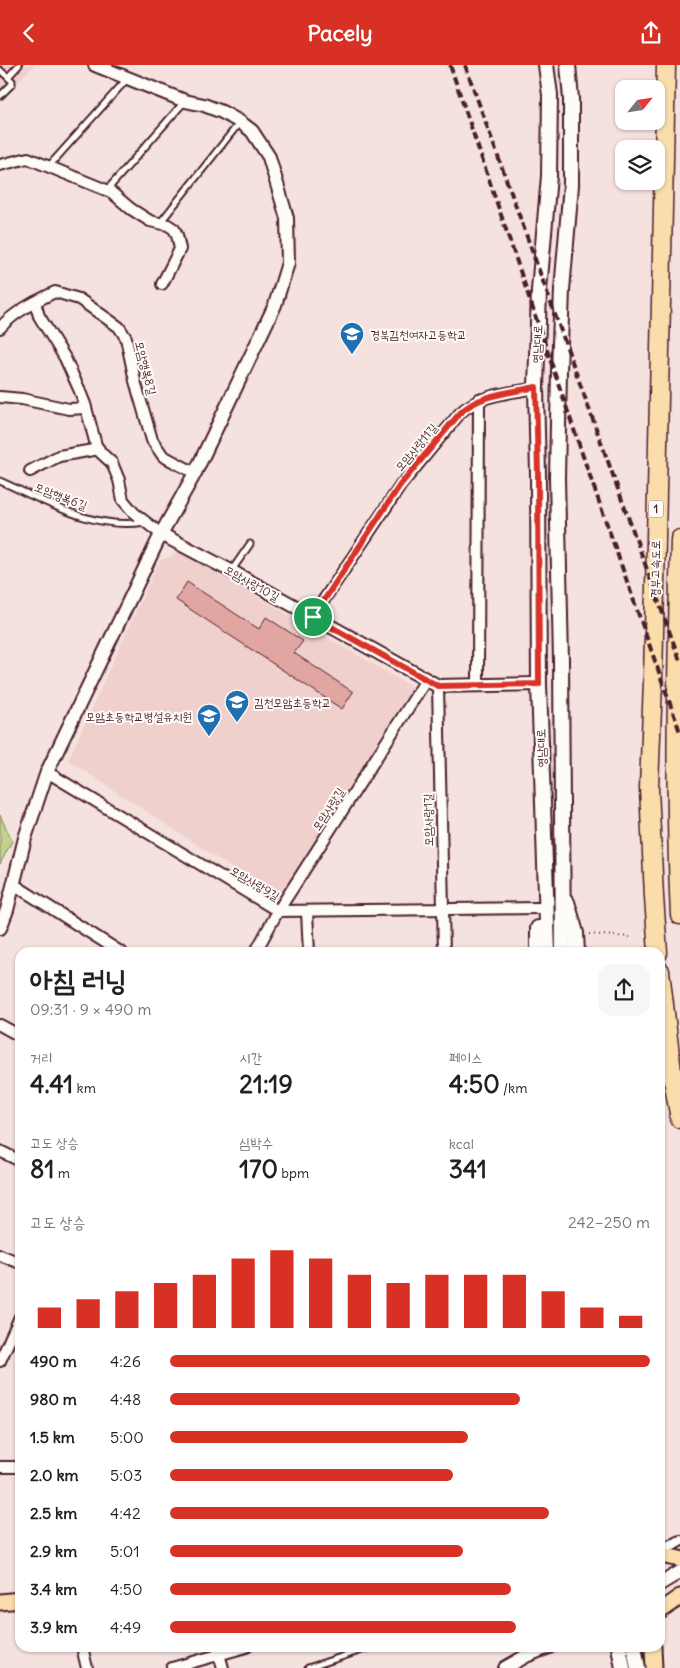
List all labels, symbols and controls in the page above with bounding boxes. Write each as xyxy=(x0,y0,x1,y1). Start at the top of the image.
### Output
icon: back xyxy=(15,19,43,47)
text: Pacely xyxy=(307,19,373,47)
icon: share xyxy=(637,19,665,47)
north arrow xyxy=(615,80,665,130)
map controls xyxy=(615,80,665,190)
button: layers xyxy=(615,140,665,190)
school or university icon: 경북김천여자고등학교 xyxy=(339,321,365,355)
street label: 영남대로 xyxy=(529,324,545,364)
place label: 경북김천여자고등학교 xyxy=(370,327,467,342)
street label: 모암행복8길 xyxy=(132,339,160,397)
street label: 모암사랑11길 xyxy=(392,420,441,474)
street label: 모암행복6길 xyxy=(33,479,90,513)
road number: 1 xyxy=(648,501,664,517)
street label: 경부고속도로 xyxy=(647,540,663,598)
street label: 모암사랑10길 xyxy=(222,562,283,604)
pin xyxy=(292,596,334,638)
icon: arrive xyxy=(299,603,327,631)
school or university icon: 김천모암초등학교 xyxy=(224,689,250,723)
place label: 김천모암초등학교 xyxy=(254,695,331,710)
school or university icon: 모암초등학교병설유치원 xyxy=(196,703,222,737)
place label: 모암초등학교병설유치원 xyxy=(86,709,192,724)
street label: 영남대로 xyxy=(533,728,549,768)
street label: 모암사랑길 xyxy=(309,784,348,833)
street label: 모암사랑1길 xyxy=(420,793,436,847)
street label: 모암사랑9길 xyxy=(227,862,283,904)
text: 아침 러닝 xyxy=(30,962,127,998)
button: share xyxy=(598,964,650,1016)
text: 09:31 · 9 × 490 m xyxy=(30,999,151,1019)
text: 거리 xyxy=(30,1049,53,1067)
text: 시간 xyxy=(239,1049,262,1067)
text: 페이스 xyxy=(449,1049,482,1067)
text: 4.41 xyxy=(30,1068,73,1100)
text: 21:19 xyxy=(239,1068,293,1100)
text: 4:50 xyxy=(449,1068,500,1100)
text: km xyxy=(73,1079,96,1097)
text: /km xyxy=(500,1079,527,1097)
text: 고도 상승 xyxy=(30,1134,78,1152)
text: 심박수 xyxy=(239,1134,273,1152)
text: kcal xyxy=(449,1135,474,1153)
text: 81 xyxy=(30,1153,54,1185)
text: 170 xyxy=(239,1153,278,1185)
text: 341 xyxy=(449,1153,487,1185)
text: m xyxy=(54,1164,70,1182)
text: bpm xyxy=(278,1164,309,1182)
text: 고도 상승 xyxy=(30,1212,85,1232)
text: 242–250 m xyxy=(568,1212,650,1232)
text: 490 m xyxy=(30,1351,77,1371)
text: 4:26 xyxy=(110,1351,141,1371)
text: 980 m xyxy=(30,1389,77,1409)
text: 4:48 xyxy=(110,1389,141,1409)
text: 1.5 km xyxy=(30,1427,75,1447)
text: 5:00 xyxy=(110,1427,144,1447)
text: 2.0 km xyxy=(30,1465,79,1485)
text: 5:03 xyxy=(110,1465,142,1485)
text: 2.5 km xyxy=(30,1503,77,1523)
text: 4:42 xyxy=(110,1503,141,1523)
text: 2.9 km xyxy=(30,1541,77,1561)
text: 5:01 xyxy=(110,1541,140,1561)
text: 3.4 km xyxy=(30,1579,77,1599)
text: 4:50 xyxy=(110,1579,143,1599)
text: 3.9 km xyxy=(30,1617,78,1637)
text: 4:49 xyxy=(110,1617,141,1637)

